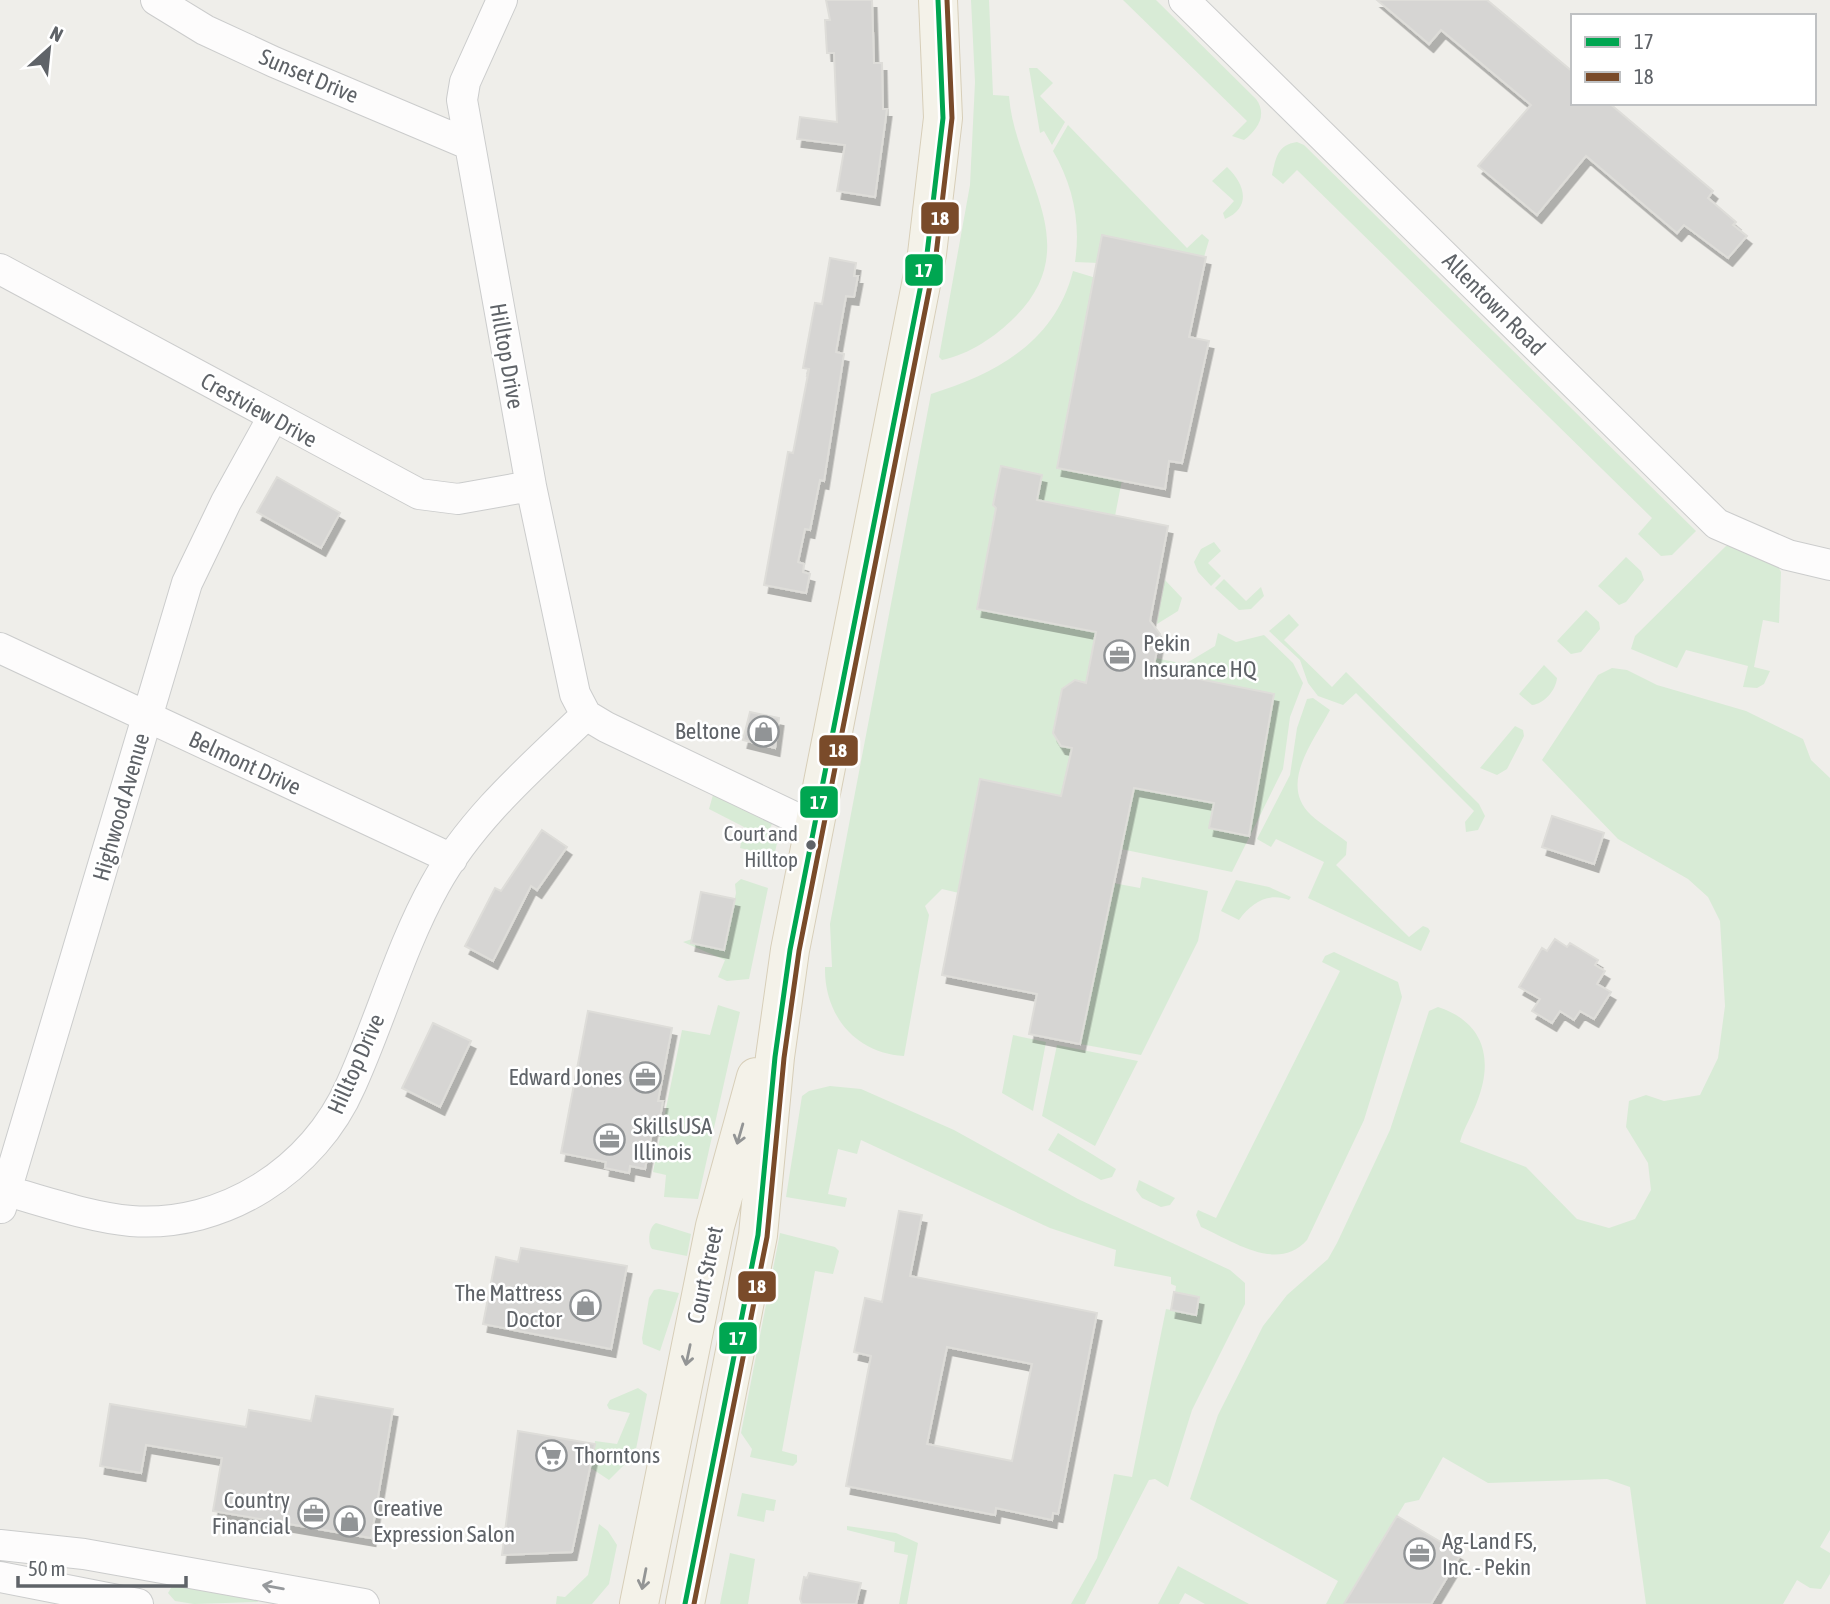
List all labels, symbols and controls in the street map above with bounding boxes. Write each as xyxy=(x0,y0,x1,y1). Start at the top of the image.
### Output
north arrow xyxy=(14,14,84,84)
legend xyxy=(1571,14,1816,105)
text: N xyxy=(47,22,67,46)
text: 17 xyxy=(1634,29,1654,53)
street label: Sunset Drive xyxy=(256,44,362,108)
text: 18 xyxy=(1634,64,1654,88)
line badge: 18 xyxy=(920,201,960,235)
text: 18 xyxy=(931,207,949,229)
street label: Allentown Road xyxy=(1438,248,1550,360)
line badge: 17 xyxy=(904,253,944,287)
text: 17 xyxy=(915,259,933,281)
street label: Hilltop Drive xyxy=(485,301,529,411)
street label: Crestview Drive xyxy=(196,367,322,453)
place label: Pekin Insurance HQ xyxy=(1143,630,1257,682)
office icon: Pekin Insurance HQ xyxy=(1103,639,1137,673)
shop icon: Beltone xyxy=(747,714,781,748)
place label: Beltone xyxy=(675,718,741,744)
street label: Belmont Drive xyxy=(185,726,305,800)
street label: Highwood Avenue xyxy=(87,730,155,884)
line badge: 18 xyxy=(818,734,859,767)
text: 18 xyxy=(829,739,847,761)
line badge: 17 xyxy=(799,785,839,819)
text: 17 xyxy=(810,791,828,813)
place label: Court and Hilltop xyxy=(724,821,798,871)
marker: Court and Hilltop xyxy=(804,838,818,852)
street label: Hilltop Drive xyxy=(322,1010,390,1118)
office icon: Edward Jones xyxy=(628,1060,662,1094)
place label: Edward Jones xyxy=(508,1064,622,1090)
place label: SkillsUSA Illinois xyxy=(633,1113,713,1165)
office icon: SkillsUSA Illinois xyxy=(593,1122,627,1156)
one-way arrow xyxy=(732,1123,745,1145)
street label: Court Street xyxy=(682,1224,728,1326)
line badge: 18 xyxy=(737,1270,777,1303)
text: 18 xyxy=(748,1275,766,1297)
place label: The Mattress Doctor xyxy=(455,1280,563,1332)
shop icon: The Mattress Doctor xyxy=(568,1289,602,1323)
line badge: 17 xyxy=(718,1321,758,1355)
text: 17 xyxy=(729,1327,747,1349)
one-way arrow xyxy=(681,1343,694,1366)
supermarket icon: Thorntons xyxy=(534,1438,568,1472)
place label: Thorntons xyxy=(574,1442,660,1468)
place label: Country Financial xyxy=(212,1487,290,1539)
place label: Creative Expression Salon xyxy=(373,1495,515,1547)
office icon: Country Financial xyxy=(296,1496,330,1530)
shop icon: Creative Expression Salon xyxy=(333,1504,367,1538)
place label: Ag-Land FS, Inc. - Pekin xyxy=(1442,1528,1537,1580)
office icon: Ag-Land FS, Inc. - Pekin xyxy=(1402,1537,1436,1571)
scale bar xyxy=(18,1544,186,1588)
text: 50 m xyxy=(28,1556,66,1580)
one-way arrow xyxy=(637,1567,651,1590)
one-way arrow xyxy=(262,1580,285,1593)

